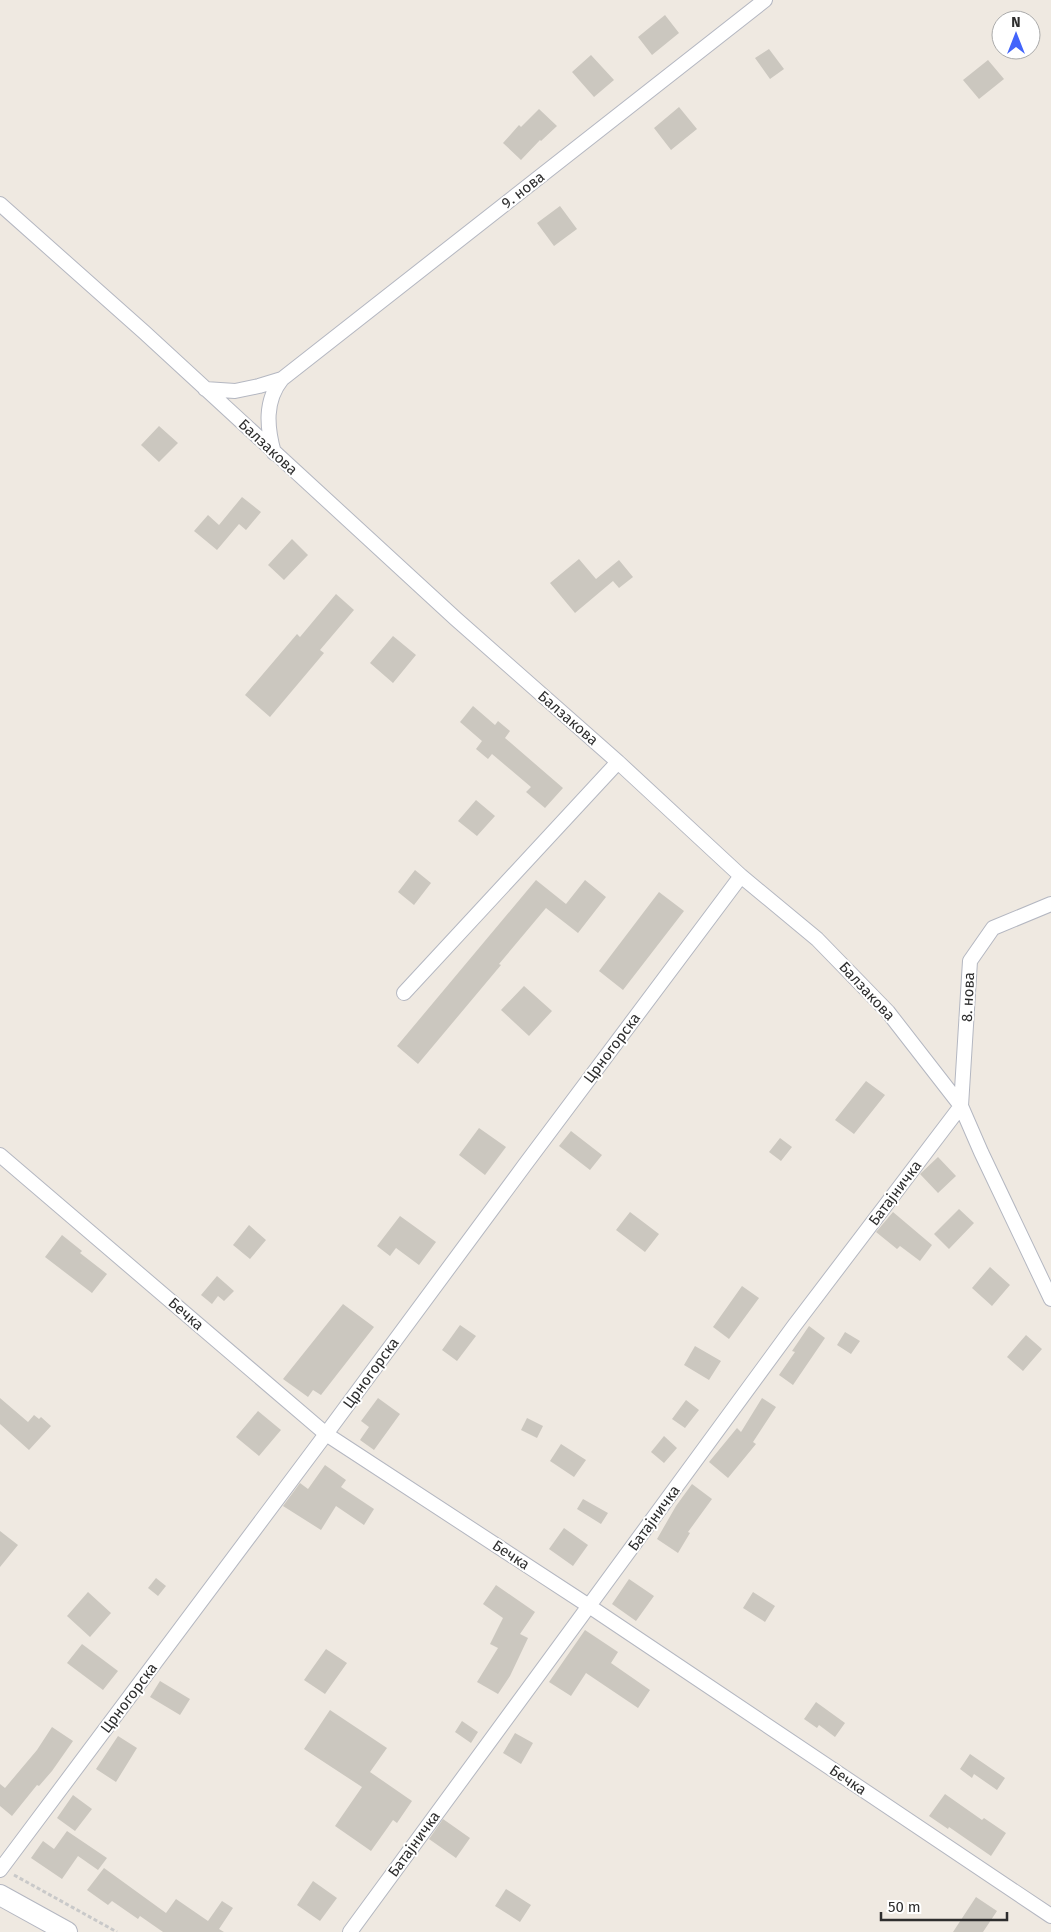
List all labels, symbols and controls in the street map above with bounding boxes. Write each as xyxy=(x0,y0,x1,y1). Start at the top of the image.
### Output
north arrow xyxy=(991,10,1041,60)
text: N xyxy=(1011,14,1021,31)
street label: 9. нова xyxy=(498,168,548,212)
street label: Балзакова xyxy=(235,415,301,479)
street label: Балзакова xyxy=(534,687,602,749)
street label: Балзакова xyxy=(835,958,899,1024)
street label: 8. нова xyxy=(958,972,978,1022)
street label: Црногорска xyxy=(580,1009,644,1087)
street label: Батајничка xyxy=(865,1157,925,1229)
street label: Бечка xyxy=(165,1294,207,1334)
street label: Црногорска xyxy=(339,1334,403,1412)
street label: Батајничка xyxy=(624,1482,684,1554)
street label: Бечка xyxy=(489,1536,533,1574)
street label: Црногорска xyxy=(97,1659,161,1737)
street label: Бечка xyxy=(826,1761,870,1799)
street label: Батајничка xyxy=(384,1808,444,1880)
scale bar xyxy=(881,1890,1007,1922)
text: 50 m xyxy=(888,1898,921,1916)

